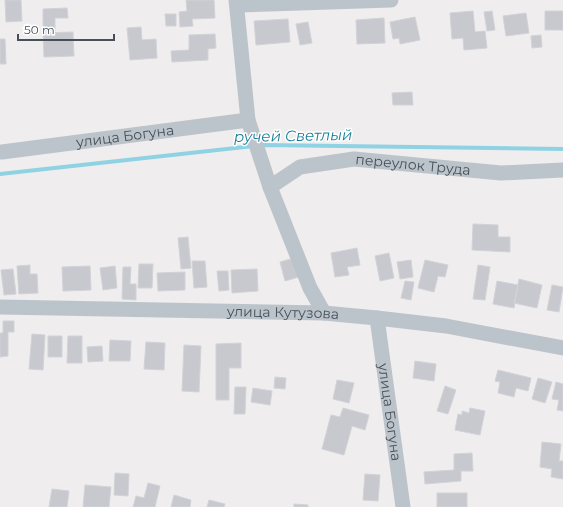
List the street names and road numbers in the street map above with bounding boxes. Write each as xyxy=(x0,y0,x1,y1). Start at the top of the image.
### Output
street label: улица Богуна xyxy=(74,121,175,151)
street label: переулок Труда xyxy=(355,150,471,179)
street label: улица Кутузова xyxy=(226,302,340,323)
street label: улица Богуна xyxy=(374,361,406,462)

